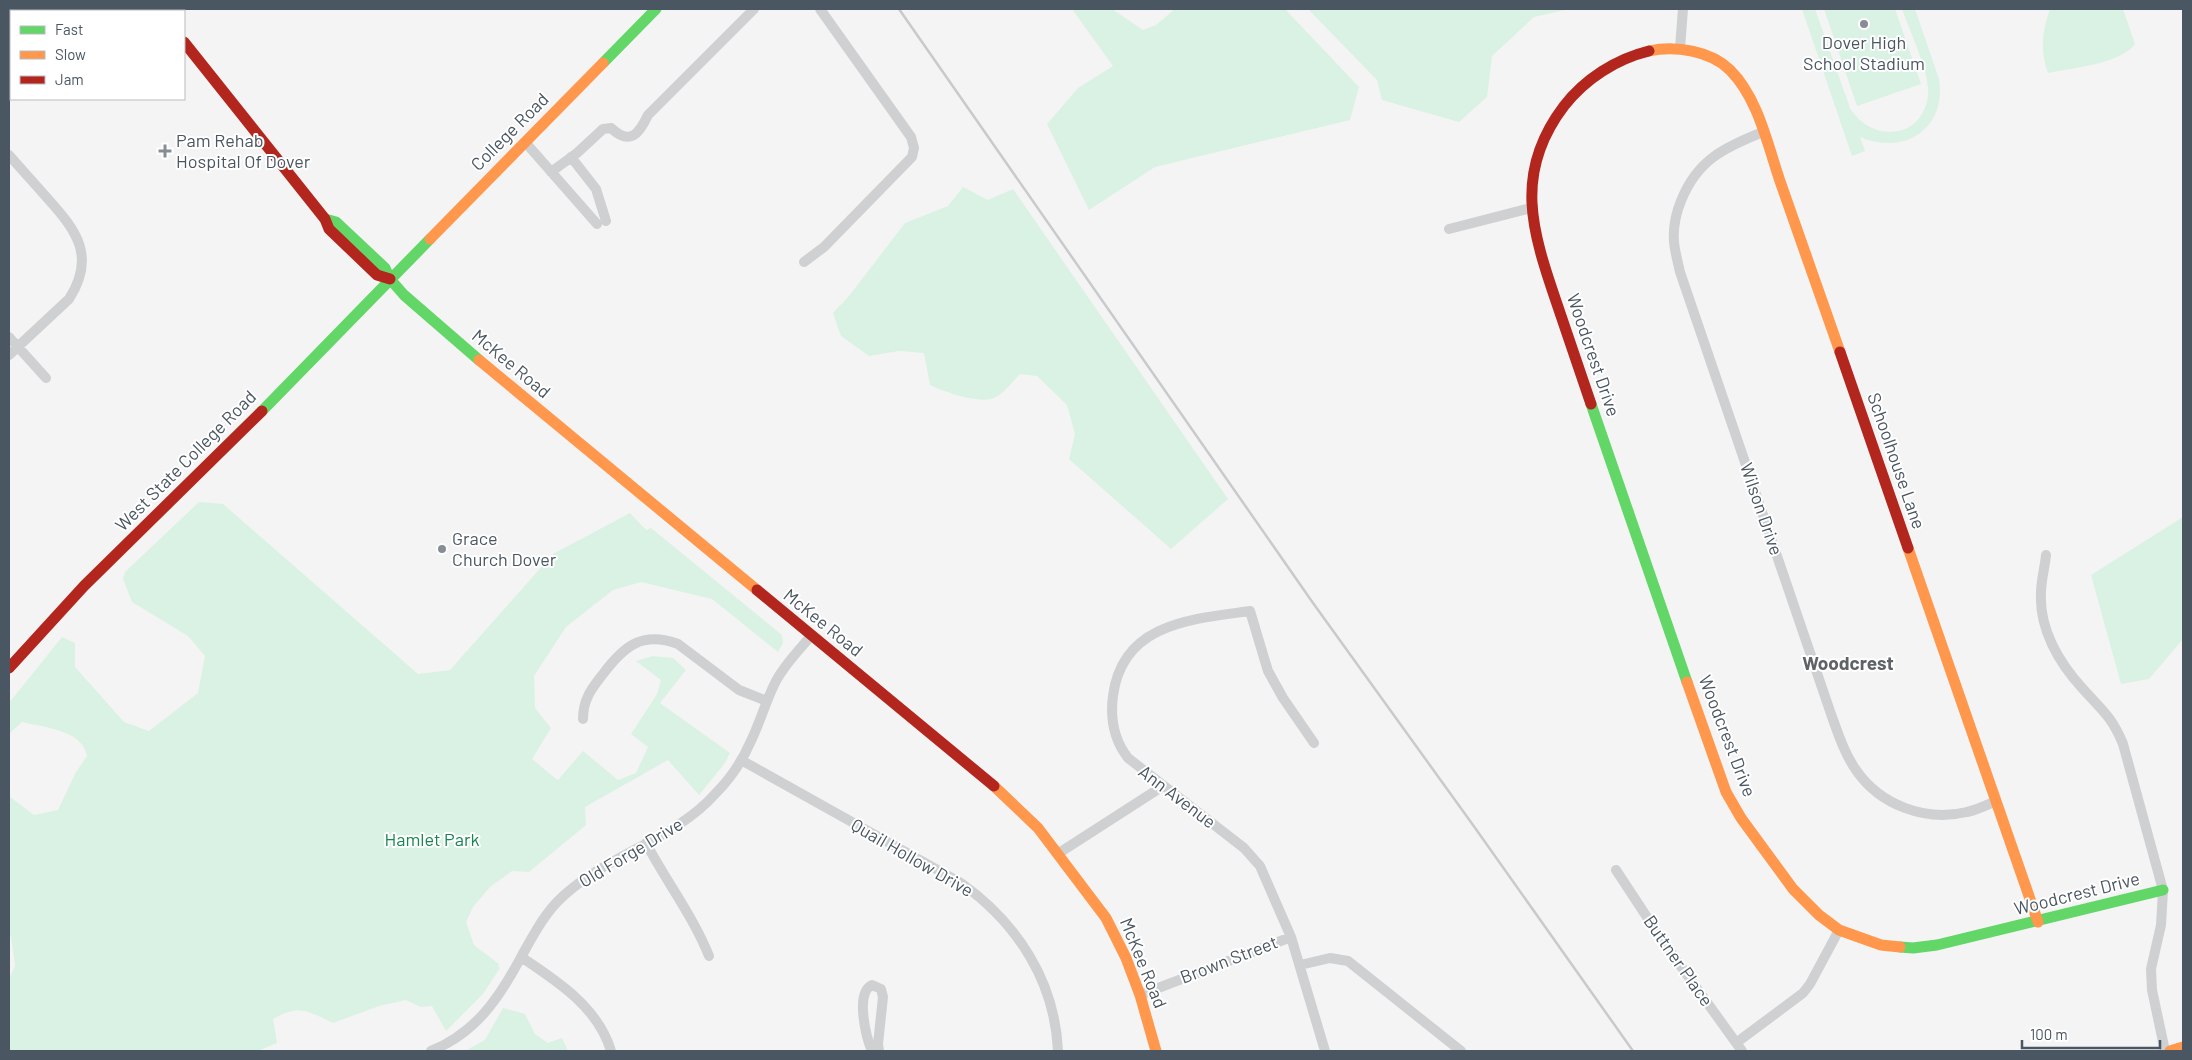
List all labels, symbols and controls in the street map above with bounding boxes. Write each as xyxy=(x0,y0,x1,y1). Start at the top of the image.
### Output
legend xyxy=(10,10,185,100)
marker: Dover High School Stadium xyxy=(1858,18,1870,30)
text: Fast xyxy=(55,20,83,38)
place label: Dover High School Stadium xyxy=(1803,31,1925,74)
text: Slow xyxy=(55,45,86,63)
text: Jam xyxy=(55,70,84,88)
street label: College Road xyxy=(466,88,553,175)
place label: Pam Rehab Hospital Of Dover xyxy=(176,129,311,172)
marker: Pam Rehab Hospital Of Dover xyxy=(158,144,172,158)
street label: Woodcrest Drive xyxy=(1563,290,1625,419)
street label: McKee Road xyxy=(468,324,555,402)
street label: West State College Road xyxy=(110,385,260,535)
street label: Schoolhouse Lane xyxy=(1863,390,1931,532)
street label: Wilson Drive xyxy=(1736,460,1788,558)
place label: Grace Church Dover xyxy=(452,527,557,570)
marker: Grace Church Dover xyxy=(436,543,448,555)
street label: McKee Road xyxy=(780,584,868,661)
district label: Woodcrest xyxy=(1802,651,1894,674)
street label: Woodcrest Drive xyxy=(1695,672,1761,800)
street label: Ann Avenue xyxy=(1135,760,1221,832)
street label: Old Forge Drive xyxy=(575,812,686,892)
street label: Quail Hollow Drive xyxy=(847,813,978,901)
park label: Hamlet Park xyxy=(385,828,480,850)
street label: Woodcrest Drive xyxy=(2012,867,2142,919)
street label: Buttner Place xyxy=(1639,911,1718,1010)
street label: McKee Road xyxy=(1116,914,1172,1011)
street label: Brown Street xyxy=(1177,930,1280,988)
scale bar xyxy=(2022,1018,2160,1050)
text: 100 m xyxy=(2030,1025,2068,1043)

